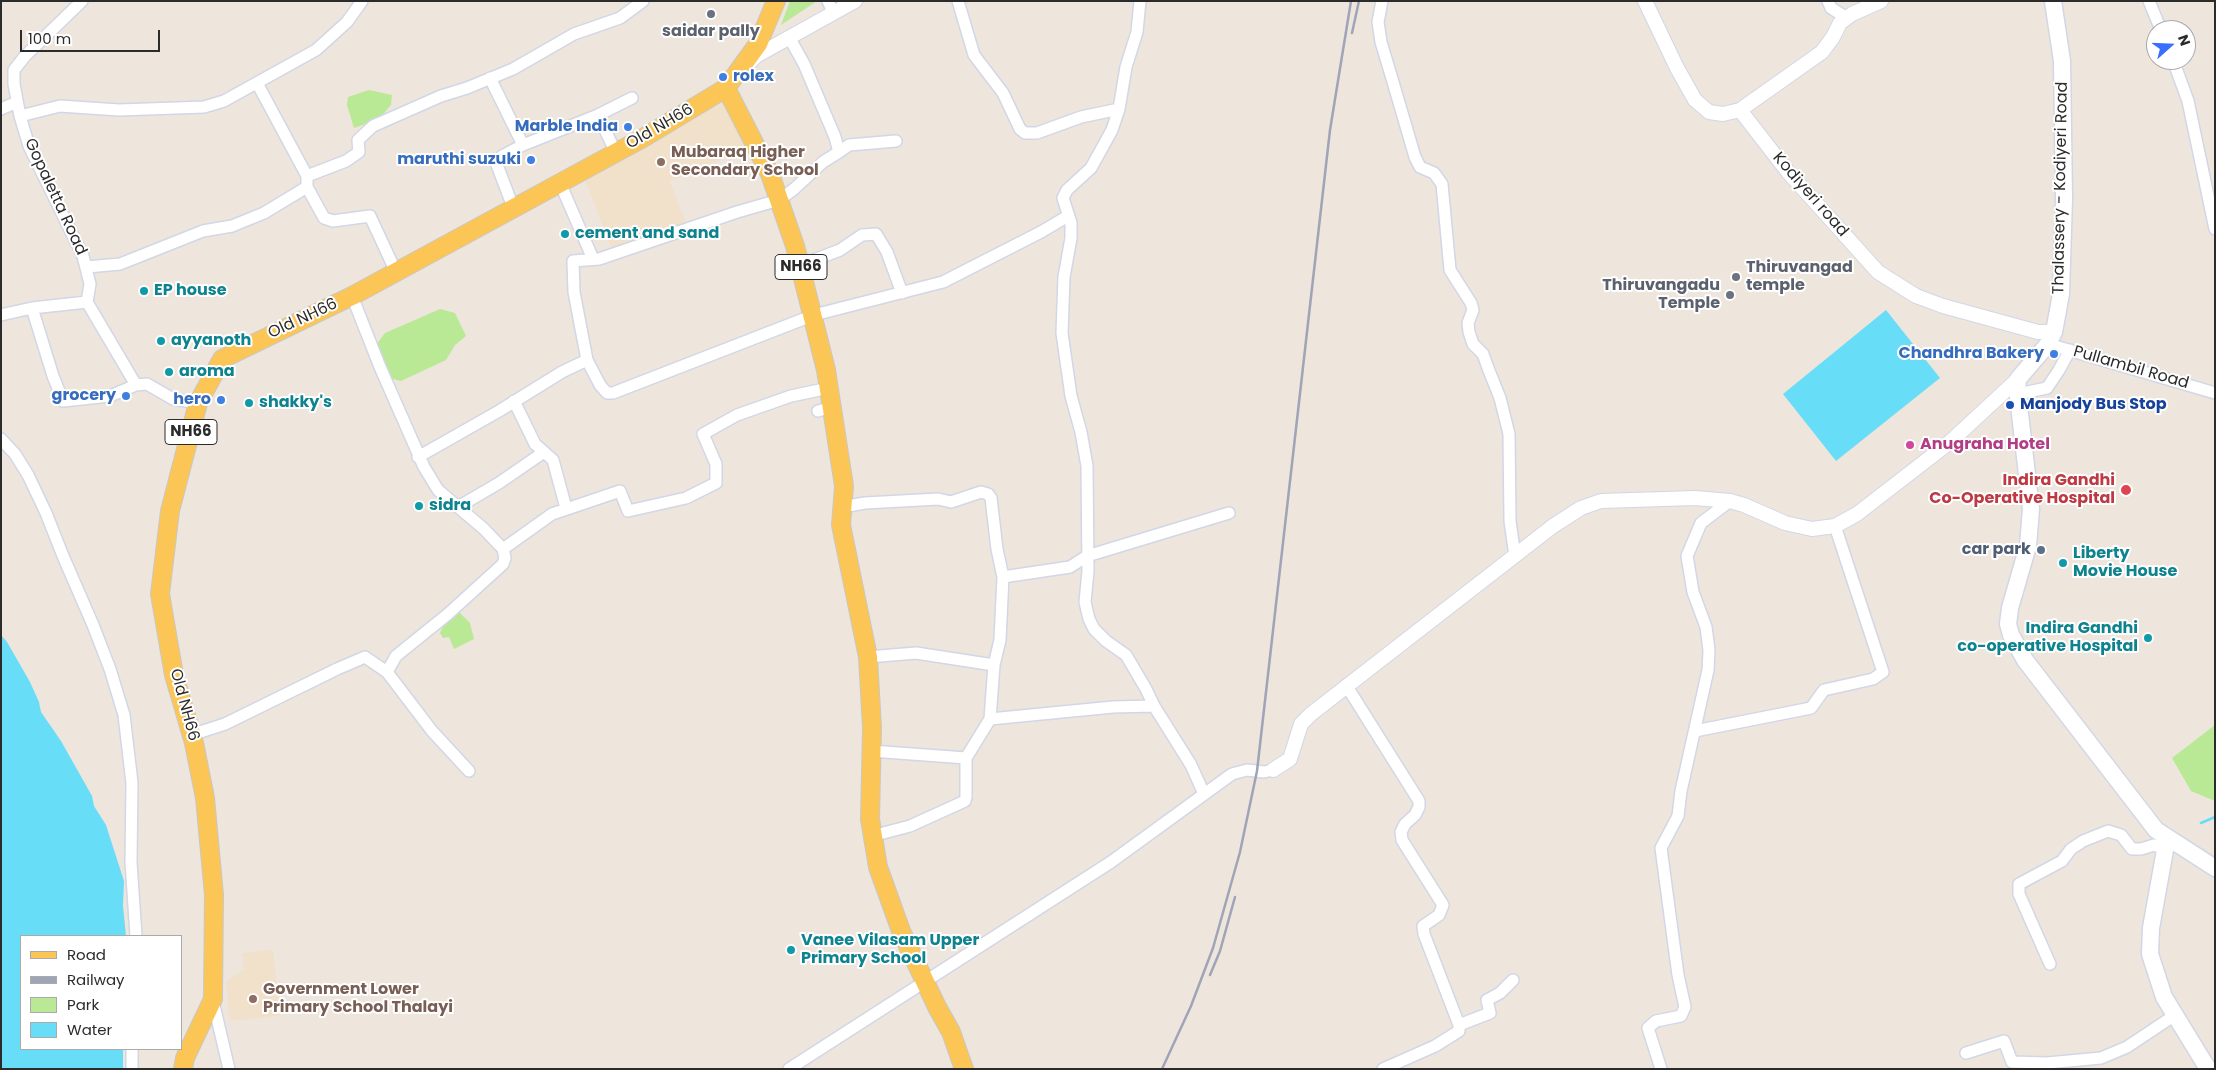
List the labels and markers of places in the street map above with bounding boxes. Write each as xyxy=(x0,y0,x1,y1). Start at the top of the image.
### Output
marker: saidar pally xyxy=(705,8,717,20)
place label: saidar pally xyxy=(662,22,760,42)
place label: rolex xyxy=(733,67,774,87)
marker: rolex xyxy=(717,71,729,83)
place label: Marble India xyxy=(515,117,618,137)
marker: Marble India xyxy=(622,121,634,133)
place label: Mubaraq Higher Secondary School xyxy=(671,143,819,181)
place label: maruthi suzuki xyxy=(397,150,521,170)
marker: maruthi suzuki xyxy=(525,154,537,166)
marker: Mubaraq Higher Secondary School xyxy=(655,156,667,168)
place label: cement and sand xyxy=(575,224,719,244)
marker: cement and sand xyxy=(559,228,571,240)
place label: Thiruvangad temple xyxy=(1746,258,1853,296)
marker: Thiruvangad temple xyxy=(1730,271,1742,283)
place label: Thiruvangadu Temple xyxy=(1602,276,1720,314)
place label: EP house xyxy=(154,281,227,301)
marker: EP house xyxy=(138,285,150,297)
marker: Thiruvangadu Temple xyxy=(1724,289,1736,301)
place label: ayyanoth xyxy=(171,331,251,351)
marker: ayyanoth xyxy=(155,335,167,347)
place label: Chandhra Bakery xyxy=(1899,344,2044,364)
marker: Chandhra Bakery xyxy=(2048,348,2060,360)
place label: aroma xyxy=(179,362,235,382)
marker: aroma xyxy=(163,366,175,378)
place label: grocery xyxy=(52,386,116,406)
marker: grocery xyxy=(120,390,132,402)
place label: hero xyxy=(173,390,211,410)
place label: shakky's xyxy=(259,393,332,413)
marker: hero xyxy=(215,394,227,406)
place label: Manjody Bus Stop xyxy=(2020,395,2167,415)
marker: shakky's xyxy=(243,397,255,409)
marker: Manjody Bus Stop xyxy=(2004,399,2016,411)
place label: Anugraha Hotel xyxy=(1920,435,2050,455)
marker: Anugraha Hotel xyxy=(1904,439,1916,451)
place label: Indira Gandhi Co-Operative Hospital xyxy=(1929,471,2115,509)
marker: Indira Gandhi Co-Operative Hospital xyxy=(2119,483,2133,497)
place label: sidra xyxy=(429,496,471,516)
marker: sidra xyxy=(413,500,425,512)
place label: car park xyxy=(1962,540,2031,560)
marker: car park xyxy=(2035,544,2047,556)
place label: Liberty Movie House xyxy=(2073,544,2177,582)
marker: Liberty Movie House xyxy=(2057,557,2069,569)
place label: Indira Gandhi co-operative Hospital xyxy=(1957,619,2138,657)
marker: Indira Gandhi co-operative Hospital xyxy=(2142,632,2154,644)
place label: Vanee Vilasam Upper Primary School xyxy=(801,931,979,969)
marker: Vanee Vilasam Upper Primary School xyxy=(785,944,797,956)
place label: Government Lower Primary School Thalayi xyxy=(263,980,453,1018)
marker: Government Lower Primary School Thalayi xyxy=(247,993,259,1005)

